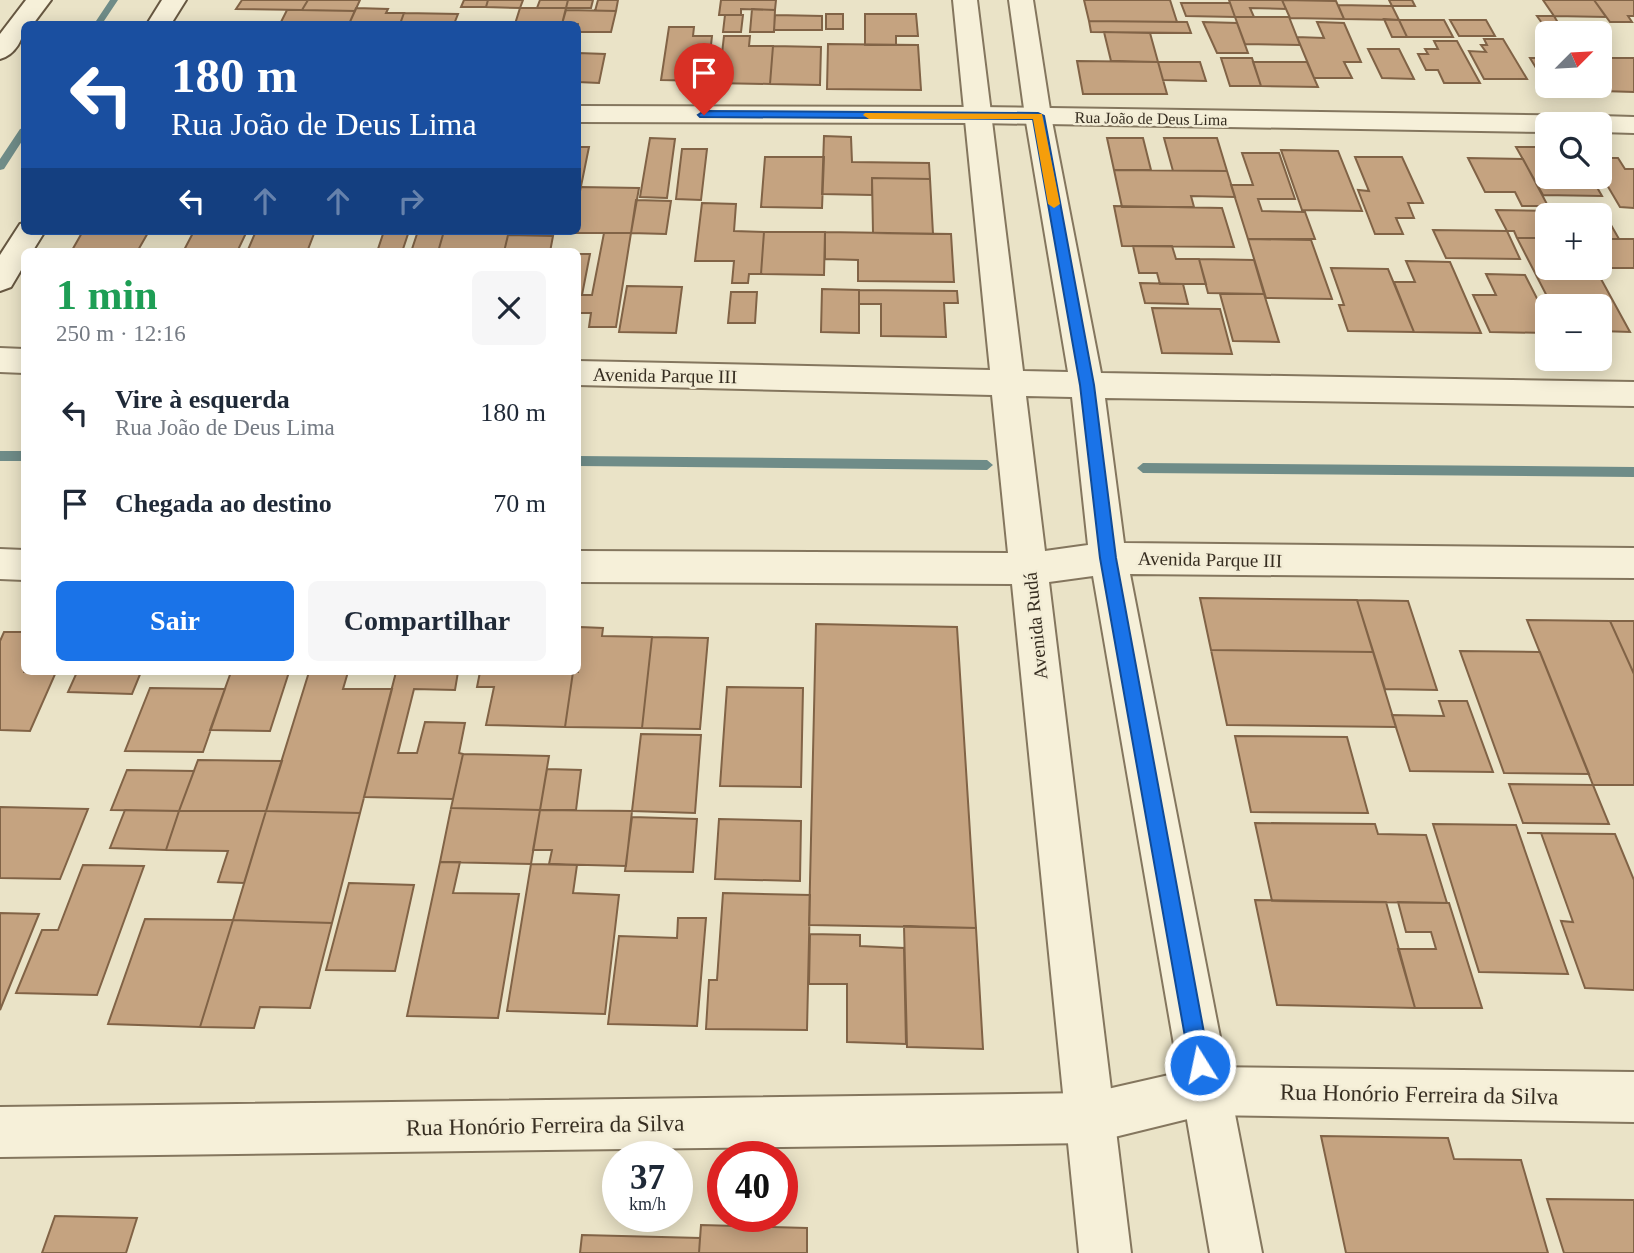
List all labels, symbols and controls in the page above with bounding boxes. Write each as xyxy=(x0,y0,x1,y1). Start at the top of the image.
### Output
north arrow xyxy=(1535,21,1612,98)
map controls xyxy=(1535,21,1612,371)
pin xyxy=(674,43,734,115)
text: 180 m xyxy=(171,48,298,103)
icon: left xyxy=(56,49,147,140)
icon: arrive xyxy=(685,54,723,92)
text: Rua João de Deus Lima xyxy=(171,106,477,142)
street label: Rua João de Deus Lima xyxy=(1074,109,1228,128)
button: search xyxy=(1535,112,1612,189)
icon: left xyxy=(173,182,211,220)
icon: ahead xyxy=(246,182,284,220)
icon: ahead xyxy=(319,182,357,220)
icon: right xyxy=(392,182,430,220)
button: + xyxy=(1535,203,1612,280)
button: close xyxy=(472,271,546,345)
text: 1 min xyxy=(56,272,158,318)
button: − xyxy=(1535,294,1612,371)
text: 250 m · 12:16 xyxy=(56,321,186,346)
street label: Avenida Parque III xyxy=(593,364,737,387)
text: Vire à esquerda xyxy=(115,385,290,414)
icon: left xyxy=(56,394,94,432)
text: 180 m xyxy=(480,398,546,427)
text: Rua João de Deus Lima xyxy=(115,415,335,440)
icon: arrive xyxy=(56,485,94,523)
text: Chegada ao destino xyxy=(115,489,332,518)
text: 70 m xyxy=(493,489,546,518)
street label: Avenida Parque III xyxy=(1138,548,1282,571)
street label: Avenida Rudá xyxy=(1019,571,1052,681)
button: Sair xyxy=(56,581,294,661)
button: Compartilhar xyxy=(308,581,546,661)
position arrow xyxy=(1163,1028,1237,1102)
street label: Rua Honório Ferreira da Silva xyxy=(1280,1080,1558,1109)
street label: Rua Honório Ferreira da Silva xyxy=(406,1111,684,1140)
speed limit sign: 40 xyxy=(707,1141,798,1232)
text: 37 xyxy=(630,1158,665,1197)
text: km/h xyxy=(629,1194,666,1214)

